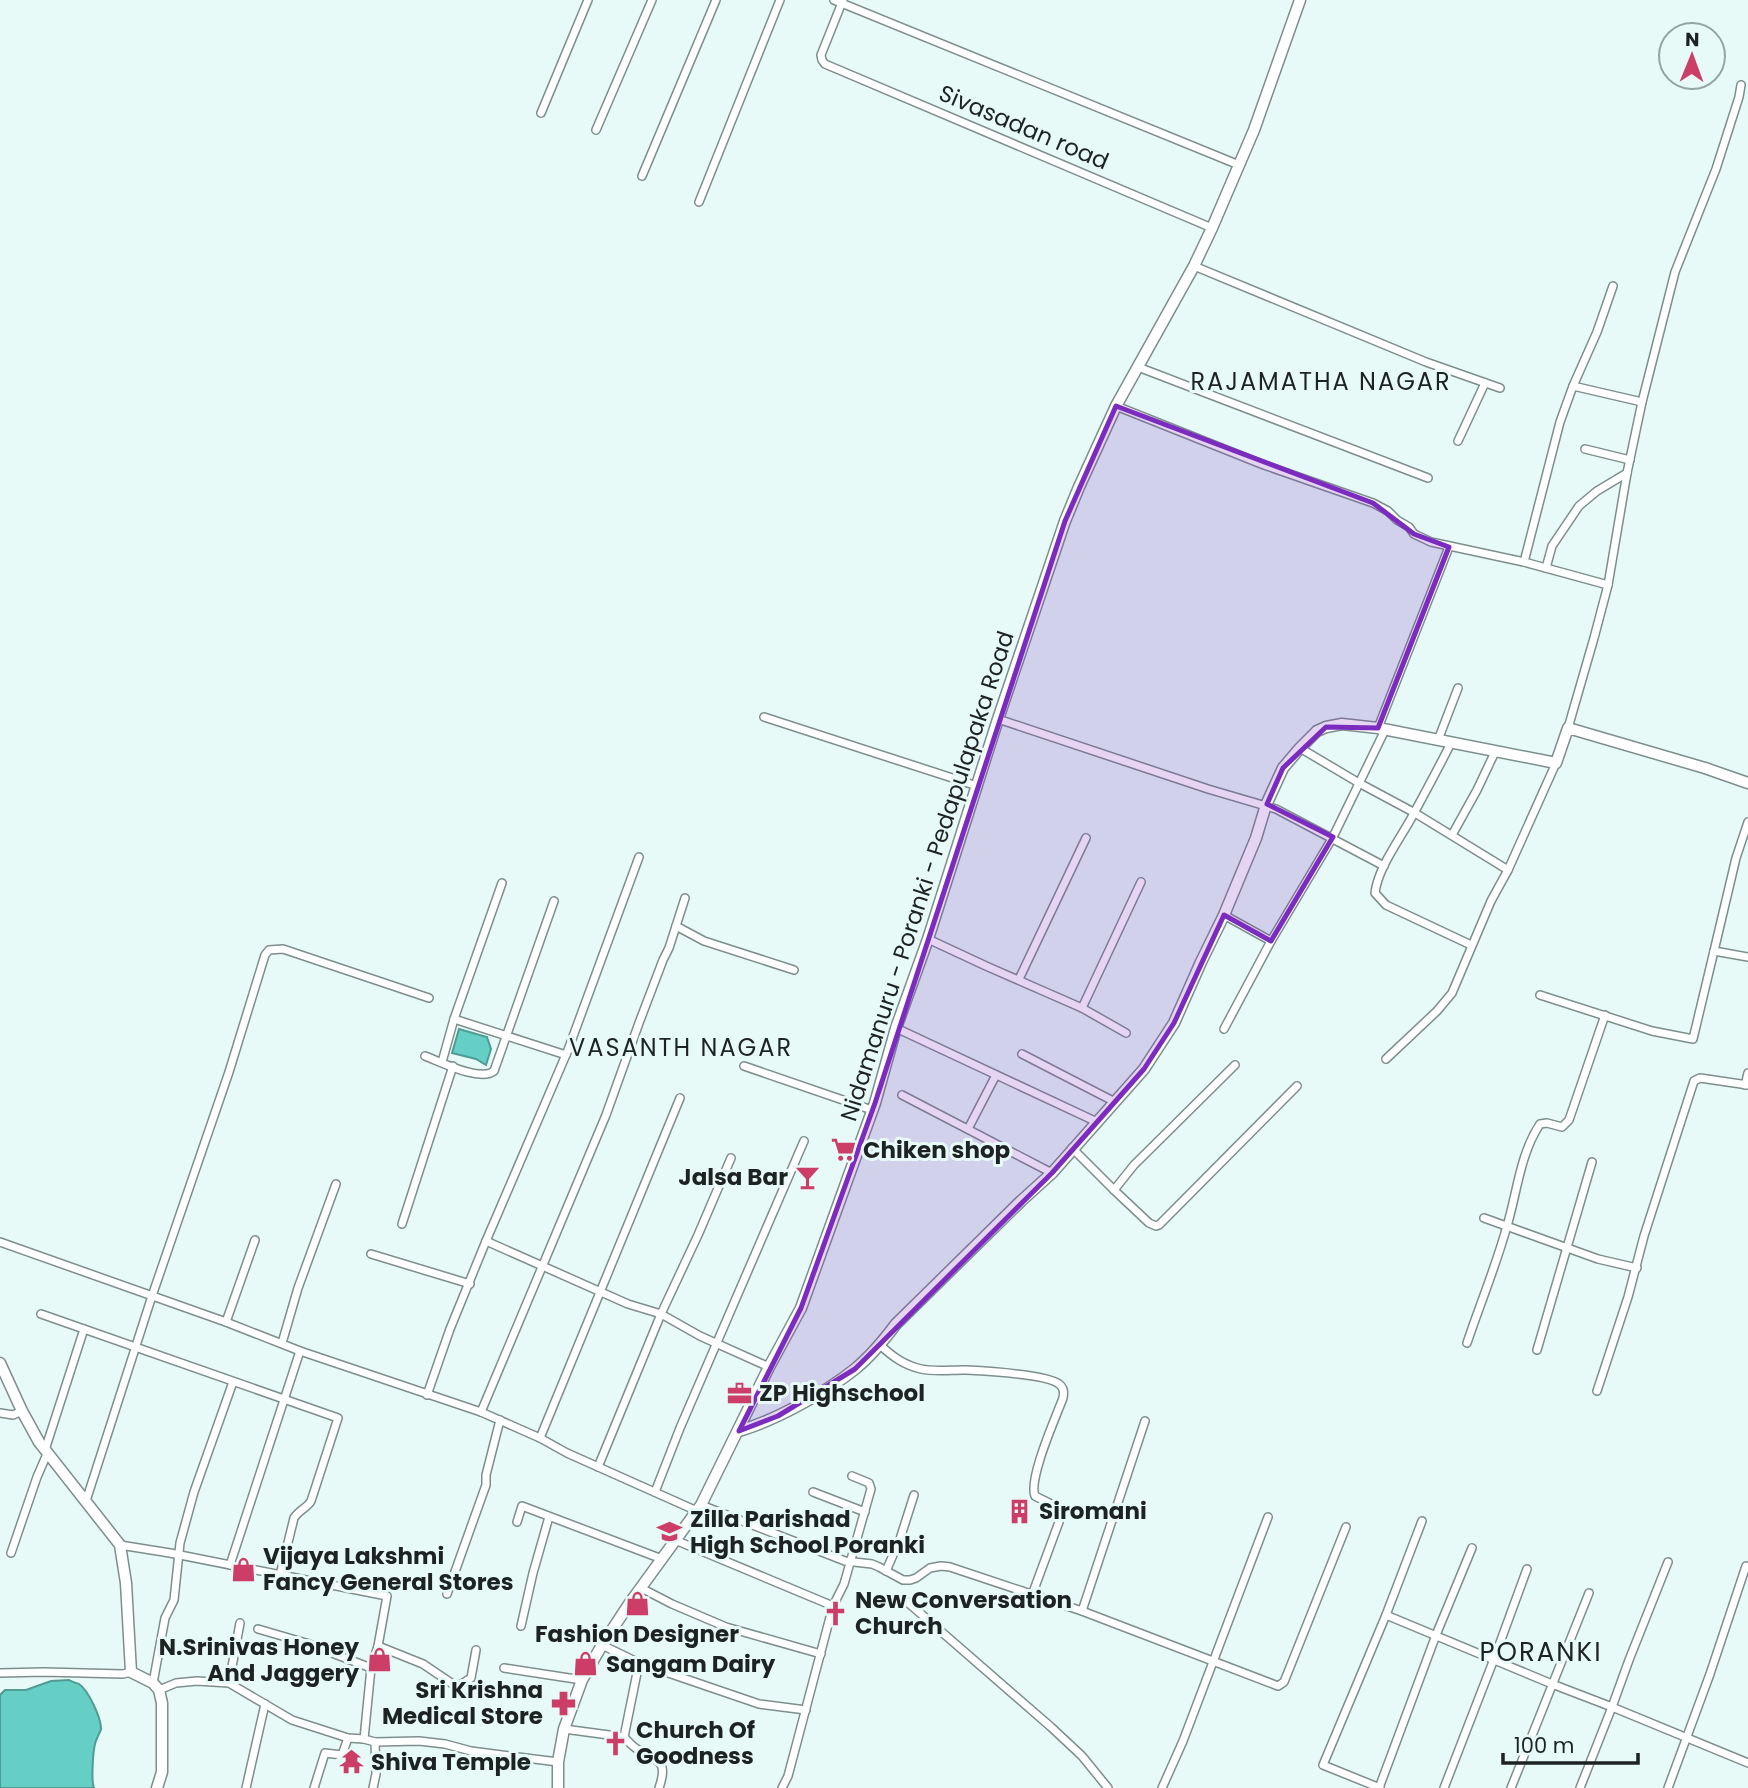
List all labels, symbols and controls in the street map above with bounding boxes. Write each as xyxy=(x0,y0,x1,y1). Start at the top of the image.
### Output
north arrow xyxy=(1657,21,1727,91)
text: N xyxy=(1685,26,1700,53)
street label: Sivasadan road xyxy=(934,77,1114,177)
district label: RAJAMATHA NAGAR xyxy=(1190,365,1452,398)
street label: Nidamanuru - Poranki - Pedapulapaka Road xyxy=(832,627,1022,1125)
district label: VASANTH NAGAR xyxy=(569,1031,793,1064)
place label: Chiken shop xyxy=(863,1134,1010,1166)
supermarket icon: Chiken shop xyxy=(829,1136,857,1164)
place label: Jalsa Bar xyxy=(678,1161,788,1193)
bar icon: Jalsa Bar xyxy=(794,1163,822,1191)
place label: ZP Highschool xyxy=(759,1377,925,1409)
office icon: ZP Highschool xyxy=(725,1379,753,1407)
place label: Siromani xyxy=(1039,1495,1147,1527)
building icon: Siromani xyxy=(1005,1497,1033,1525)
place label: Zilla Parishad High School Poranki xyxy=(690,1503,925,1561)
school or university icon: Zilla Parishad High School Poranki xyxy=(656,1518,684,1546)
place label: Vijaya Lakshmi Fancy General Stores xyxy=(263,1540,514,1598)
shop icon: Vijaya Lakshmi Fancy General Stores xyxy=(229,1555,257,1583)
place label: New Conversation Church xyxy=(855,1584,1072,1642)
shop icon: Fashion Designer xyxy=(623,1590,651,1618)
church icon: New Conversation Church xyxy=(821,1599,849,1627)
place label: Fashion Designer xyxy=(535,1618,739,1650)
place label: N.Srinivas Honey And Jaggery xyxy=(159,1631,359,1689)
district label: PORANKI xyxy=(1479,1634,1603,1670)
shop icon: N.Srinivas Honey And Jaggery xyxy=(365,1646,393,1674)
place label: Sangam Dairy xyxy=(606,1648,776,1680)
shop icon: Sangam Dairy xyxy=(572,1650,600,1678)
place label: Sri Krishna Medical Store xyxy=(382,1674,543,1732)
pharmacy icon: Sri Krishna Medical Store xyxy=(549,1689,577,1717)
place label: Church Of Goodness xyxy=(636,1714,755,1772)
scale bar xyxy=(1503,1722,1638,1766)
church icon: Church Of Goodness xyxy=(602,1729,630,1757)
text: 100 m xyxy=(1514,1731,1574,1760)
place label: Shiva Temple xyxy=(371,1746,531,1778)
temple icon: Shiva Temple xyxy=(337,1748,365,1776)

